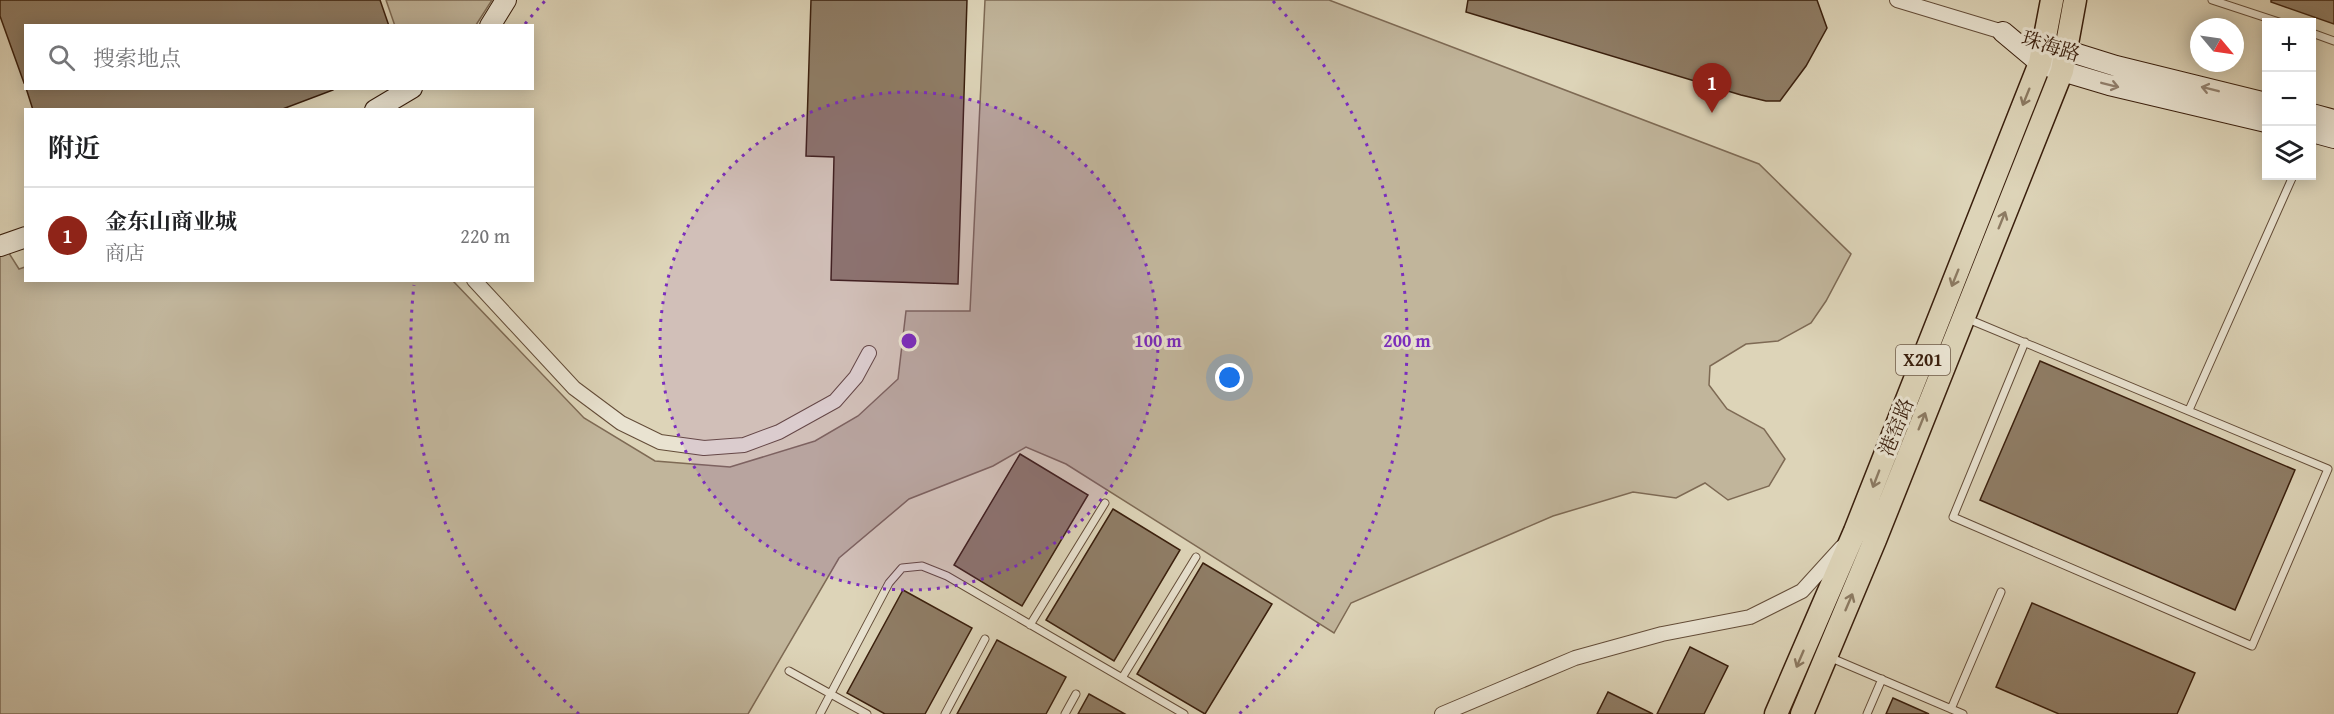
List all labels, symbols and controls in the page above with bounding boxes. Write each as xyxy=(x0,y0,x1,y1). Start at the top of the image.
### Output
north arrow xyxy=(2190,18,2244,72)
map controls xyxy=(2262,18,2316,180)
button: + xyxy=(2262,18,2316,72)
street label: 珠海路 xyxy=(2018,23,2084,68)
search box xyxy=(24,24,534,90)
icon: search xyxy=(45,41,78,74)
text: 搜索地点 xyxy=(93,42,181,74)
pin: 1 xyxy=(1692,63,1732,113)
button: − xyxy=(2262,72,2316,126)
one-way arrow xyxy=(2101,80,2120,91)
one-way arrow xyxy=(2201,82,2220,94)
one-way arrow xyxy=(2020,87,2031,105)
button: layers xyxy=(2262,126,2316,180)
text: 附近 xyxy=(48,128,100,167)
text: 金东山商业城 xyxy=(105,205,237,237)
one-way arrow xyxy=(1997,212,2008,230)
text: 1 xyxy=(62,221,73,250)
text: 220 m xyxy=(460,221,510,250)
text: 商店 xyxy=(105,238,145,267)
one-way arrow xyxy=(1949,268,1960,287)
text: 100 m xyxy=(1134,327,1182,354)
text: 200 m xyxy=(1383,327,1431,354)
centre of rings xyxy=(899,331,919,351)
road number: X201 xyxy=(1896,345,1950,375)
your location xyxy=(1215,363,1244,392)
street label: 港窑路 xyxy=(1871,394,1920,460)
one-way arrow xyxy=(1917,412,1928,431)
one-way arrow xyxy=(1869,469,1880,488)
one-way arrow xyxy=(1844,593,1855,612)
one-way arrow xyxy=(1794,649,1805,667)

